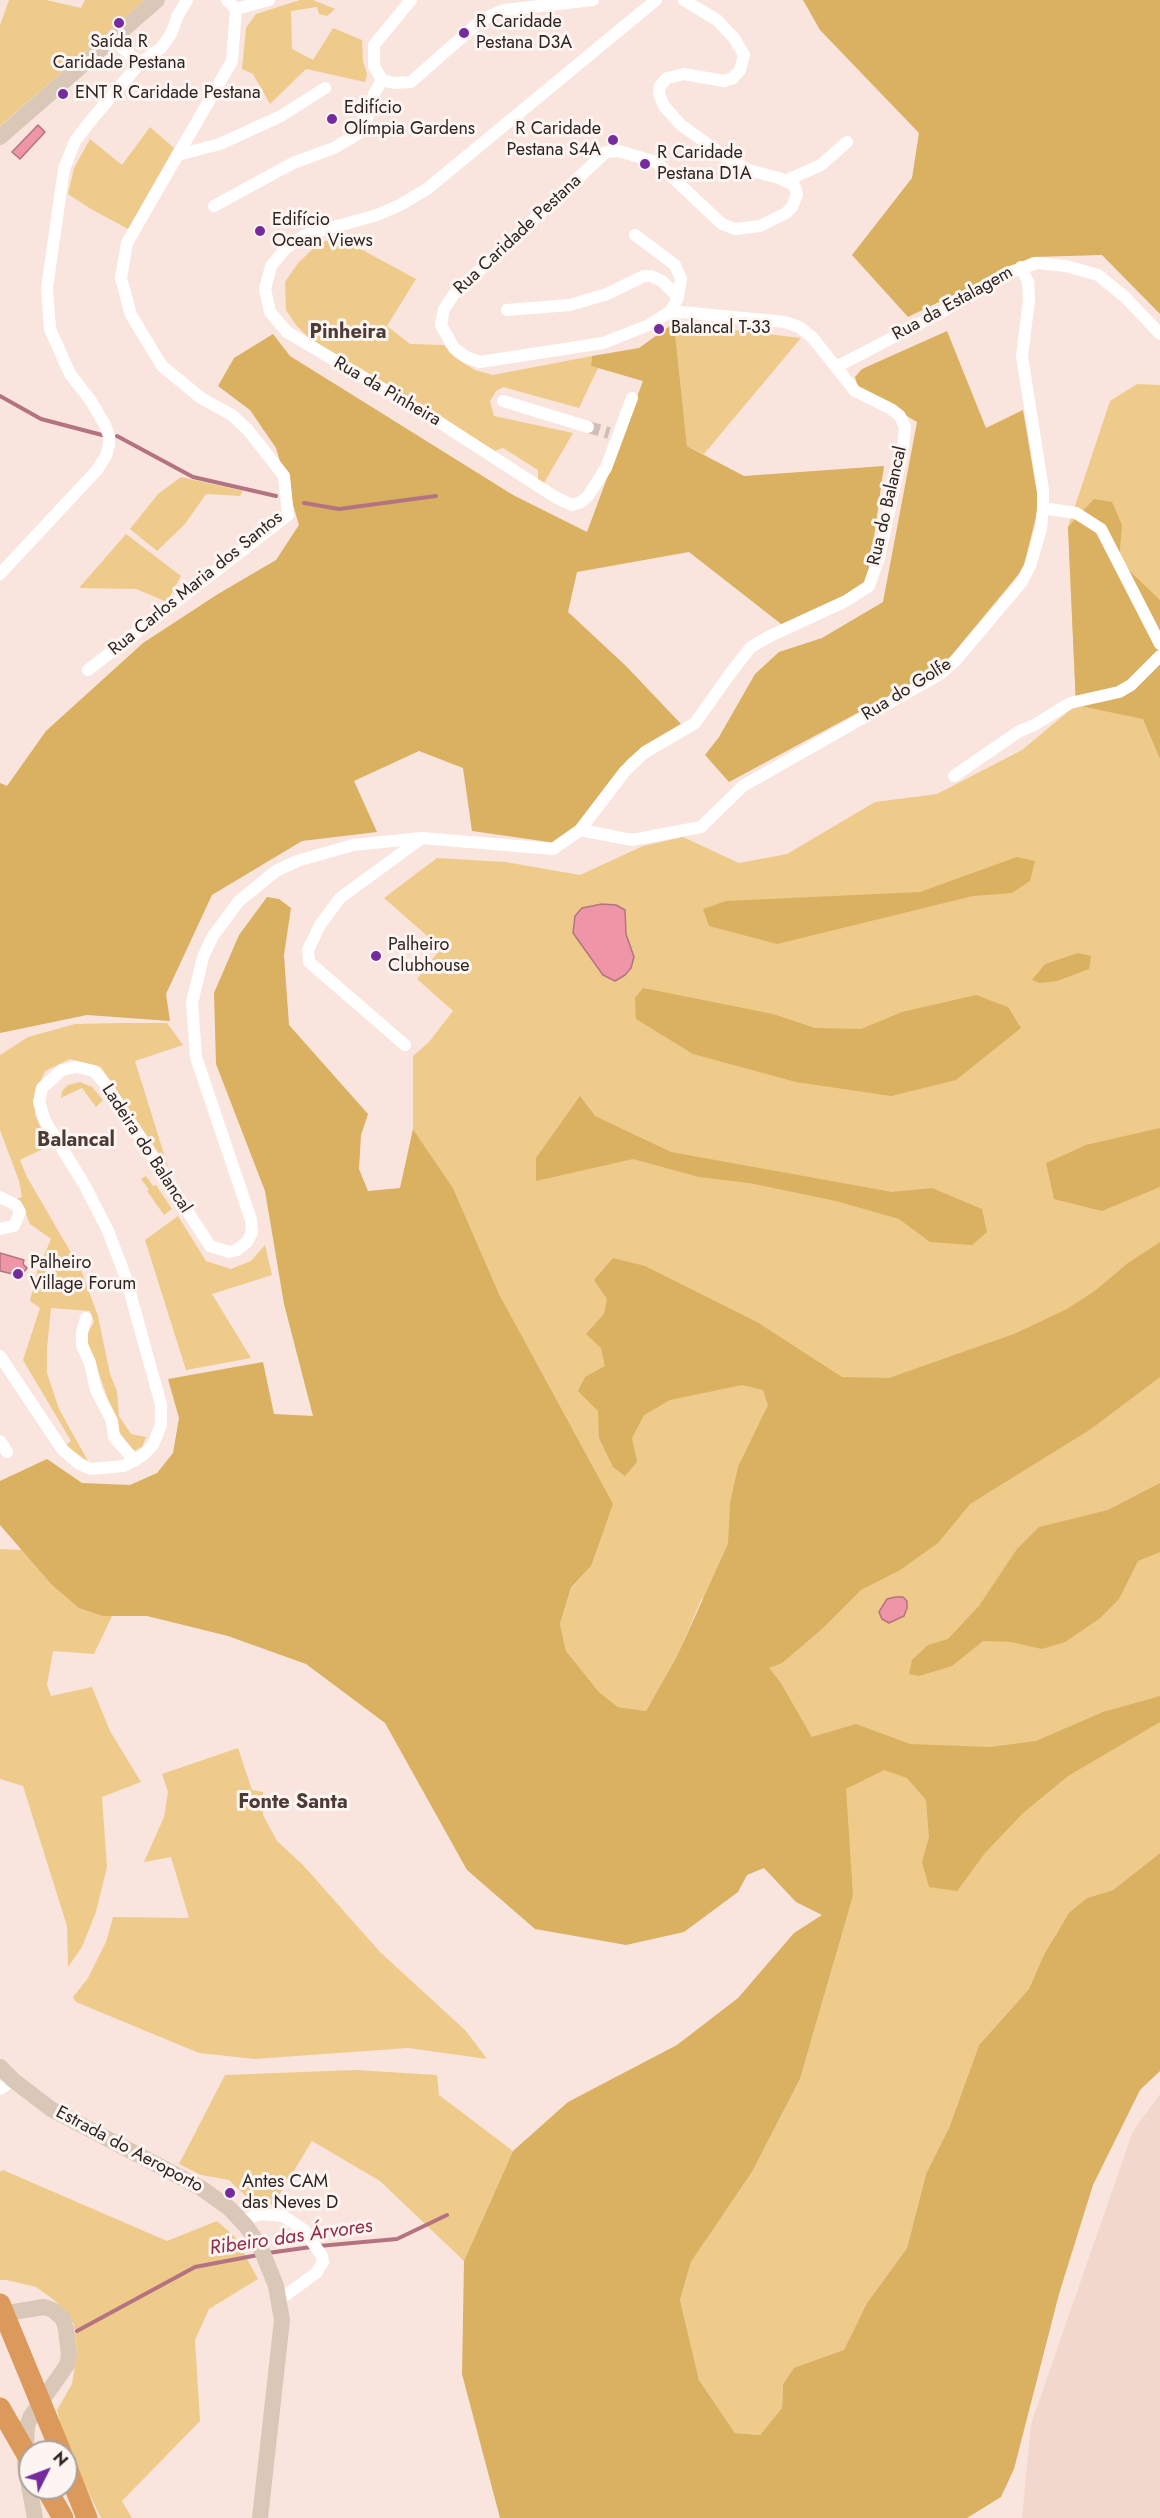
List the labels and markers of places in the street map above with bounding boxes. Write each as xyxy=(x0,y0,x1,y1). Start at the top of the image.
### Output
place label: R Caridade Pestana D3A xyxy=(476,12,572,54)
marker: Saída R Caridade Pestana xyxy=(112,16,126,30)
marker: R Caridade Pestana D3A xyxy=(457,26,471,40)
place label: Saída R Caridade Pestana xyxy=(53,32,185,74)
place label: ENT R Caridade Pestana xyxy=(75,83,261,105)
marker: ENT R Caridade Pestana xyxy=(56,87,70,101)
place label: Edifício Olímpia Gardens xyxy=(344,98,475,140)
marker: Edifício Olímpia Gardens xyxy=(325,112,339,126)
place label: R Caridade Pestana S4A xyxy=(506,119,601,162)
marker: R Caridade Pestana S4A xyxy=(606,133,620,147)
place label: R Caridade Pestana D1A xyxy=(657,143,752,186)
marker: R Caridade Pestana D1A xyxy=(638,157,652,171)
place label: Edifício Ocean Views xyxy=(272,210,373,252)
marker: Edifício Ocean Views xyxy=(253,224,267,238)
place label: Balancal T-33 xyxy=(671,318,771,340)
marker: Balancal T-33 xyxy=(652,322,666,336)
place label: Palheiro Clubhouse xyxy=(388,935,469,978)
marker: Palheiro Clubhouse xyxy=(369,949,383,963)
place label: Palheiro Village Forum xyxy=(30,1253,136,1296)
marker: Palheiro Village Forum xyxy=(11,1267,25,1281)
place label: Antes CAM das Neves D xyxy=(242,2172,338,2214)
marker: Antes CAM das Neves D xyxy=(223,2186,237,2200)

